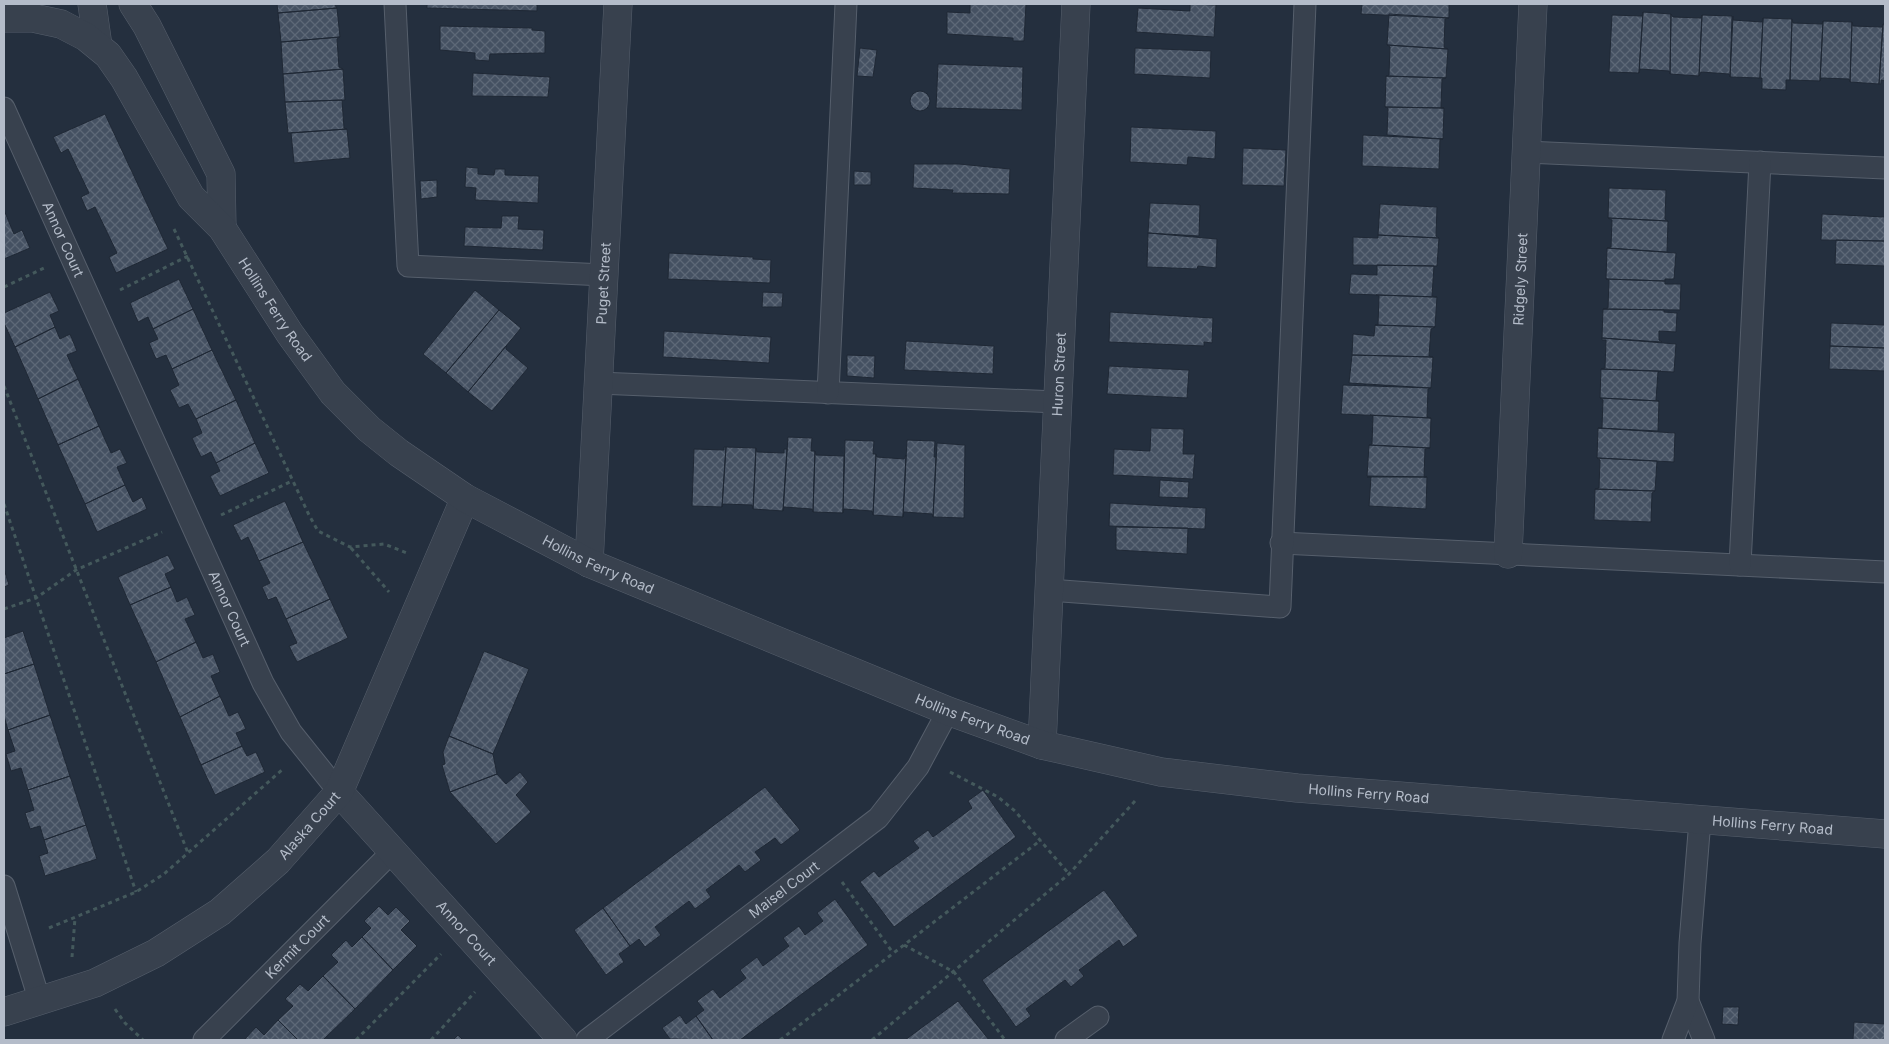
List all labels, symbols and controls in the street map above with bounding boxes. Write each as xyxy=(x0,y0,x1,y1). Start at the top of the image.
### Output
street label: Annor Court xyxy=(39,199,88,280)
street label: Ridgely Street xyxy=(1509,232,1531,326)
street label: Puget Street xyxy=(592,242,614,325)
street label: Hollins Ferry Road xyxy=(235,254,316,365)
street label: Huron Street xyxy=(1048,332,1069,417)
street label: Hollins Ferry Road xyxy=(540,531,657,597)
street label: Annor Court xyxy=(206,568,254,649)
street label: Hollins Ferry Road xyxy=(913,689,1032,748)
street label: Hollins Ferry Road xyxy=(1308,780,1430,806)
street label: Alaska Court xyxy=(274,788,344,863)
street label: Hollins Ferry Road xyxy=(1712,812,1834,838)
street label: Maisel Court xyxy=(745,857,823,921)
street label: Annor Court xyxy=(433,897,500,969)
street label: Kermit Court xyxy=(261,910,333,982)

